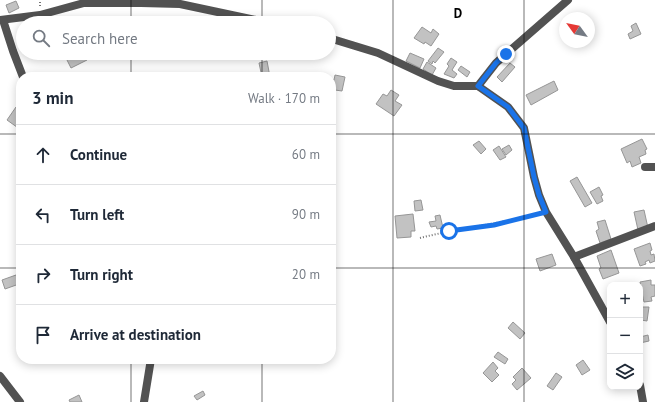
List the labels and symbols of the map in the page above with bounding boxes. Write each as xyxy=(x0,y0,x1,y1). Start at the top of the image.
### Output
text: D xyxy=(454,5,462,22)
north arrow xyxy=(559,12,595,48)
route end xyxy=(497,45,515,63)
route start xyxy=(440,222,458,240)

